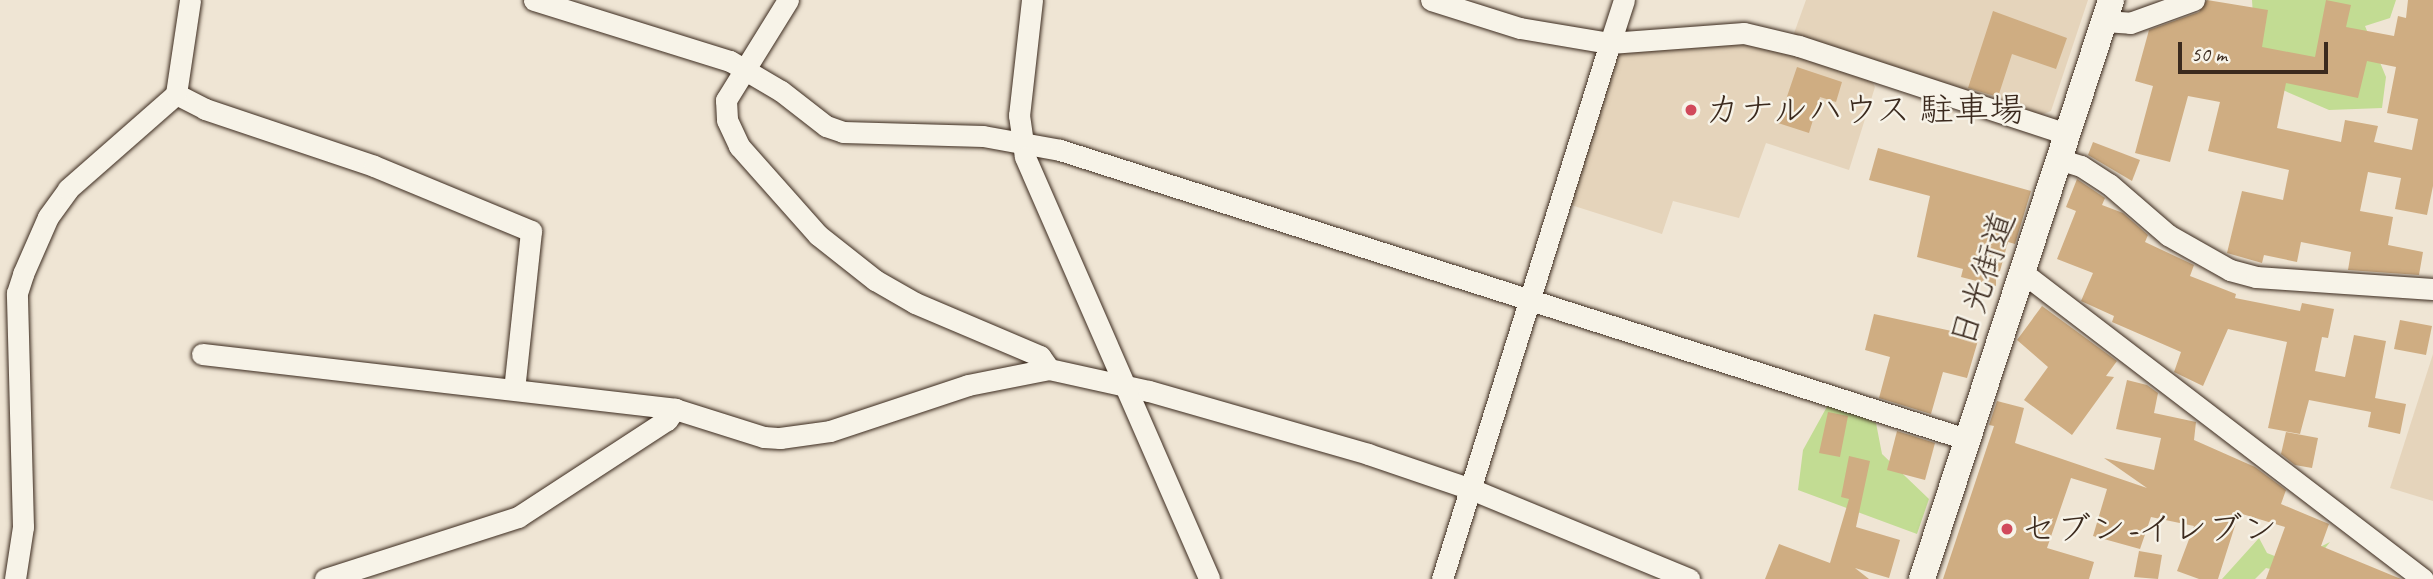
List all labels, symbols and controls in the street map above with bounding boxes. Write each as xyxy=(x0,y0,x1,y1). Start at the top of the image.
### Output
scale bar xyxy=(2181,28,2332,72)
text: 50 m xyxy=(2191,41,2227,67)
place label: カナルハウス 駐車場 xyxy=(1705,89,2028,131)
marker: カナルハウス 駐車場 xyxy=(1683,102,1699,118)
street label: 日光街道 xyxy=(1941,206,2025,352)
place label: セブン-イレブン xyxy=(2021,508,2277,550)
marker: セブン-イレブン xyxy=(1999,521,2015,537)

